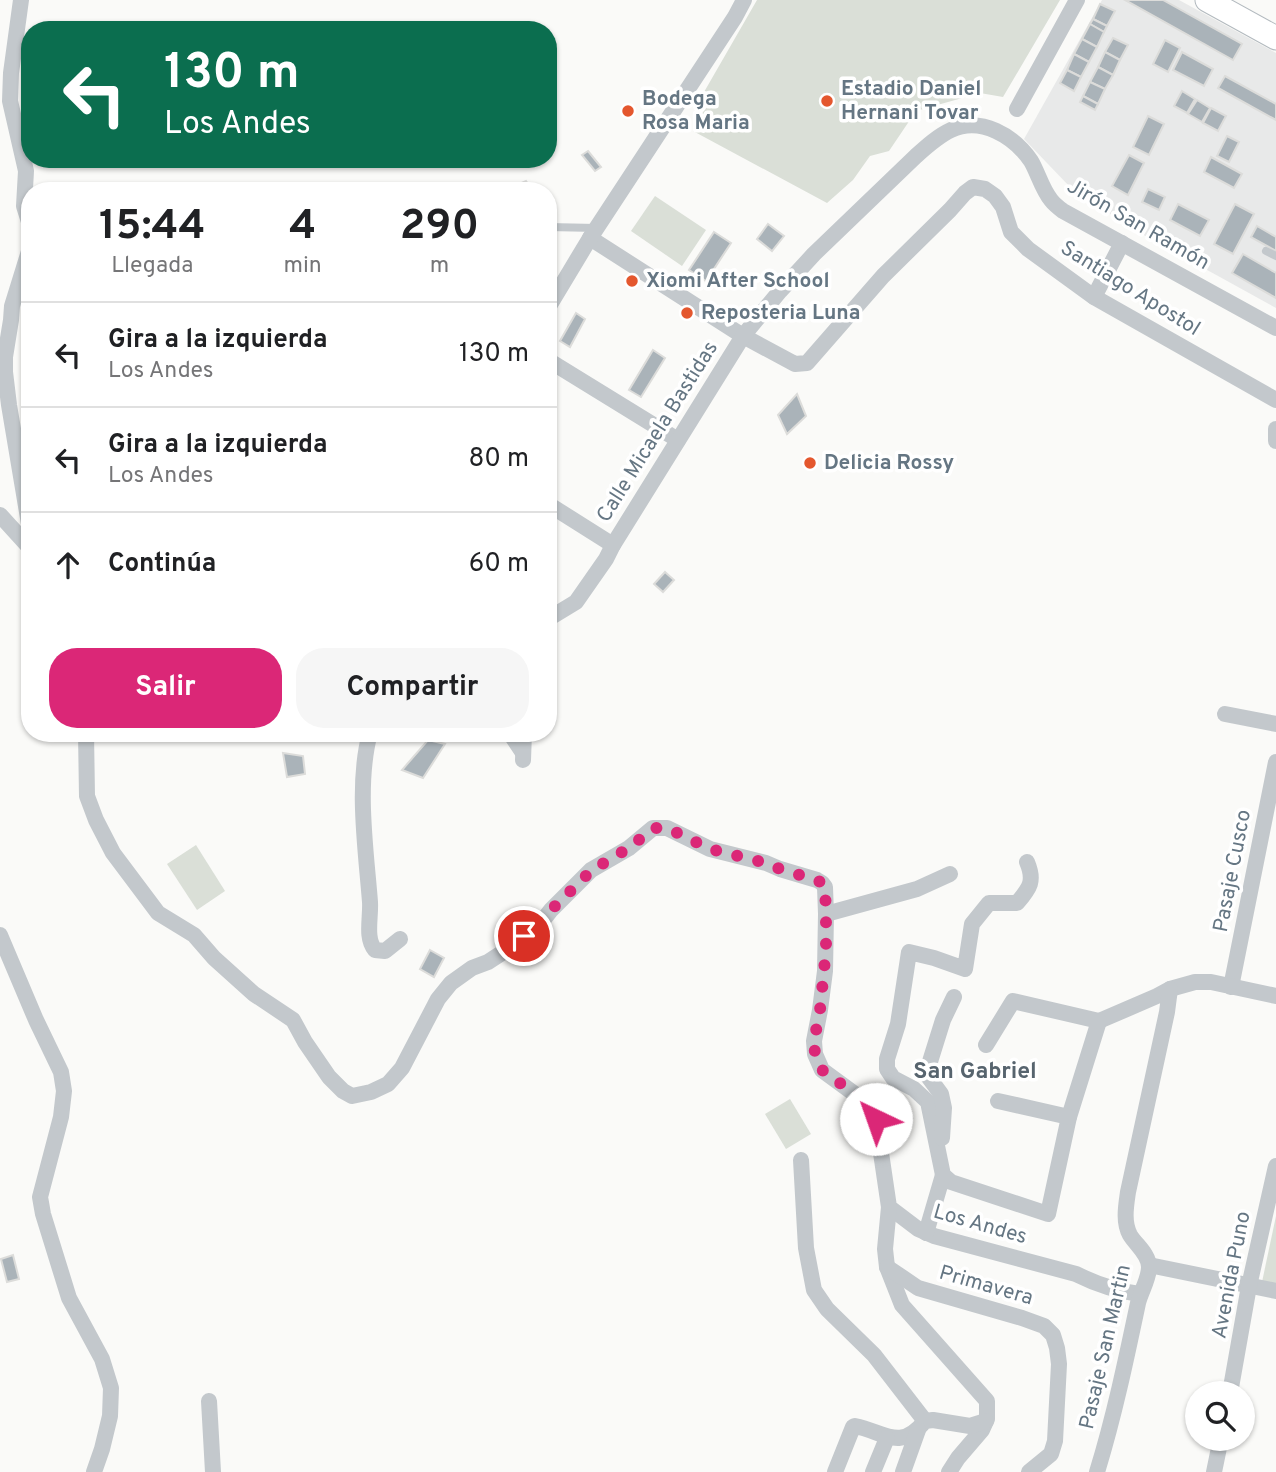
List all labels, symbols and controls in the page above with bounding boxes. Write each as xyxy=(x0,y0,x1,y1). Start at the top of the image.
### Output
text: 130 m xyxy=(164,44,300,106)
icon: left xyxy=(49,49,140,140)
place label: Estadio Daniel Hernani Tovar xyxy=(841,76,981,127)
place label: Bodega Rosa Maria xyxy=(642,86,750,137)
marker: Estadio Daniel Hernani Tovar xyxy=(819,93,835,109)
marker: Bodega Rosa Maria xyxy=(620,103,636,119)
text: Los Andes xyxy=(164,105,311,145)
street label: Jirón San Ramón xyxy=(1062,173,1214,277)
text: 15:44 xyxy=(99,201,206,254)
text: 4 xyxy=(289,201,316,254)
text: 290 xyxy=(400,201,479,254)
street label: Santiago Apostol xyxy=(1055,235,1205,343)
text: Llegada xyxy=(111,252,193,281)
text: min xyxy=(284,252,322,281)
text: m xyxy=(430,252,449,281)
place label: Xiomi After School xyxy=(646,268,830,295)
marker: Xiomi After School xyxy=(624,273,640,289)
place label: Reposteria Luna xyxy=(701,300,861,327)
marker: Reposteria Luna xyxy=(679,305,695,321)
text: Gira a la izquierda xyxy=(108,324,327,357)
icon: left xyxy=(49,336,87,374)
street label: Calle Micaela Bastidas xyxy=(591,336,725,528)
text: 130 m xyxy=(459,338,529,371)
text: Los Andes xyxy=(108,357,214,386)
text: Gira a la izquierda xyxy=(108,429,327,462)
icon: left xyxy=(49,441,87,479)
text: 80 m xyxy=(469,443,529,476)
place label: Delicia Rossy xyxy=(824,450,954,477)
marker: Delicia Rossy xyxy=(802,455,818,471)
text: Los Andes xyxy=(108,462,214,491)
icon: ahead xyxy=(49,546,87,584)
text: Continúa xyxy=(108,548,216,581)
text: 60 m xyxy=(469,548,529,581)
button: Salir xyxy=(49,648,282,728)
button: Compartir xyxy=(296,648,529,728)
street label: Pasaje Cusco xyxy=(1208,807,1258,935)
pin xyxy=(494,906,554,966)
icon: arrive xyxy=(505,917,543,955)
district label: San Gabriel xyxy=(913,1058,1037,1087)
position arrow xyxy=(839,1082,913,1156)
street label: Los Andes xyxy=(930,1199,1030,1251)
street label: Avenida Puno xyxy=(1206,1209,1258,1341)
street label: Primavera xyxy=(936,1260,1036,1312)
street label: Pasaje San Martin xyxy=(1074,1262,1138,1432)
map controls xyxy=(1185,1381,1255,1451)
button: search xyxy=(1185,1381,1255,1451)

